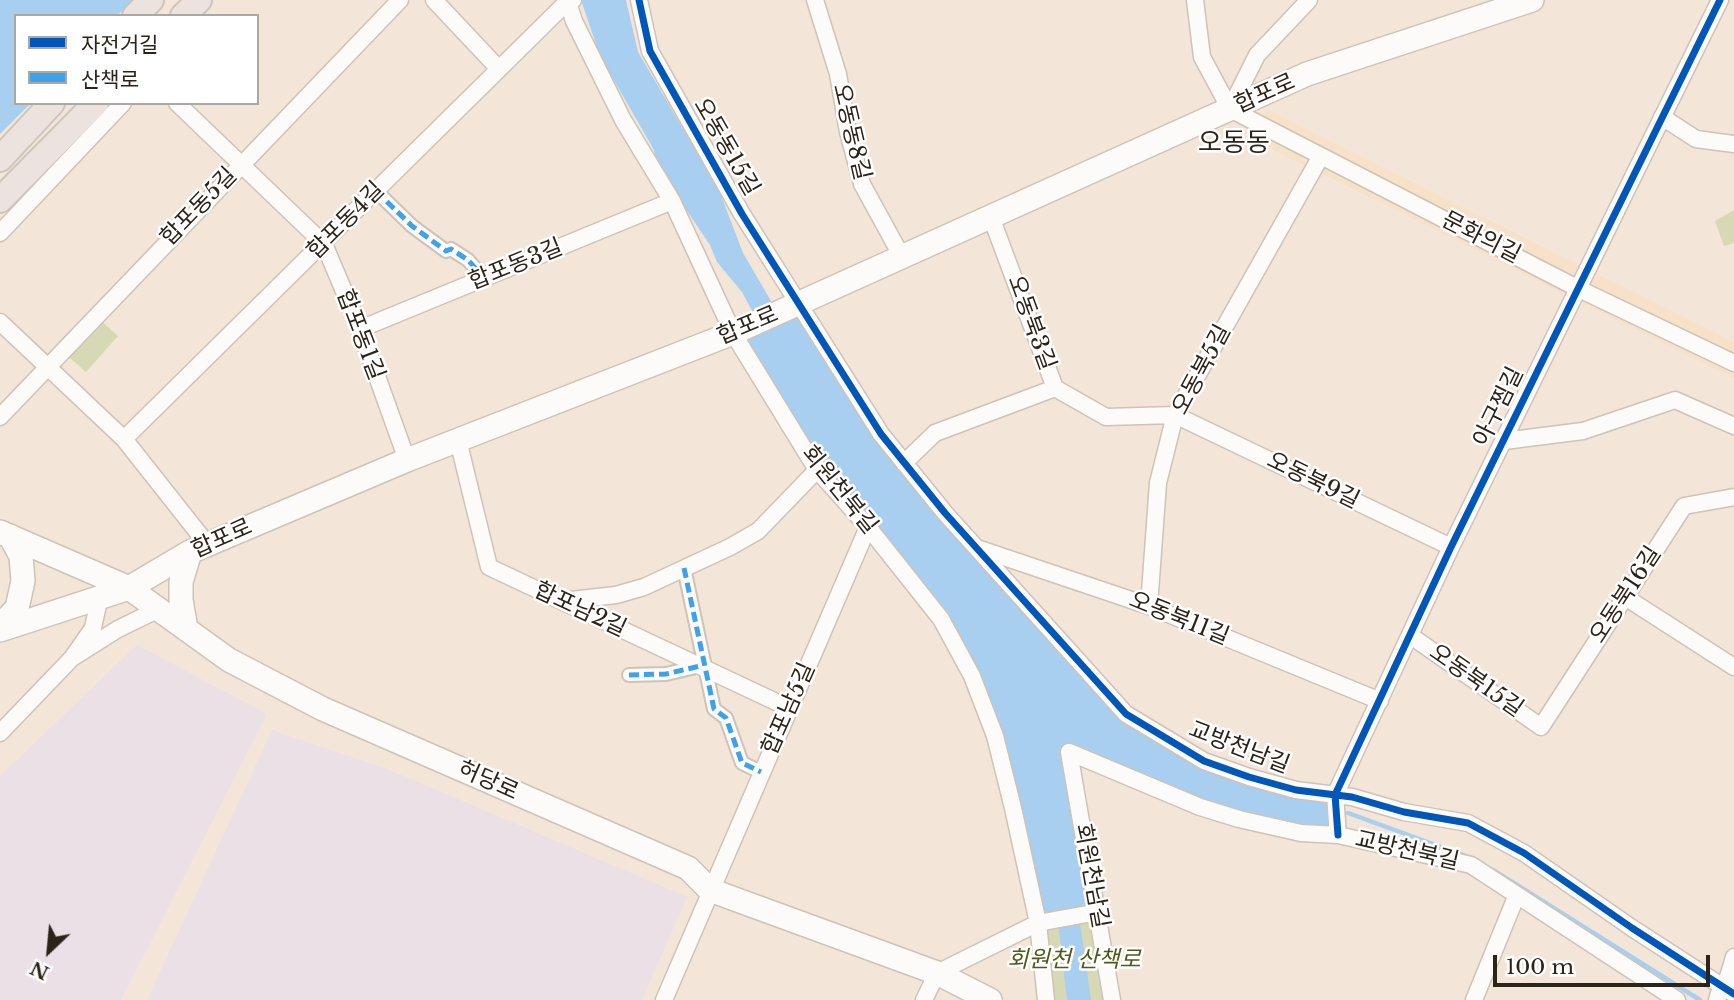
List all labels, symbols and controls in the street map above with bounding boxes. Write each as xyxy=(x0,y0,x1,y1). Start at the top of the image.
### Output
legend xyxy=(14,14,259,105)
text: 자전거길 xyxy=(81,32,158,58)
text: 산책로 xyxy=(81,67,139,93)
street label: 합포로 xyxy=(1230,68,1300,120)
street label: 오동동8길 xyxy=(826,81,876,183)
street label: 오동동15길 xyxy=(687,93,765,201)
district label: 오동동 xyxy=(1198,128,1270,160)
street label: 합포동5길 xyxy=(155,162,243,252)
street label: 합포동4길 xyxy=(302,177,390,265)
street label: 문화의길 xyxy=(1437,206,1525,270)
street label: 합포동3길 xyxy=(465,234,567,296)
street label: 오동북3길 xyxy=(1001,272,1061,374)
street label: 합포동1길 xyxy=(330,286,390,384)
street label: 합포로 xyxy=(713,301,783,351)
street label: 오동북5길 xyxy=(1167,320,1237,420)
street label: 아구찜길 xyxy=(1468,363,1530,451)
street label: 회원천북길 xyxy=(795,440,883,540)
street label: 오동북9길 xyxy=(1262,447,1364,515)
street label: 합포로 xyxy=(187,513,257,565)
street label: 오동북16길 xyxy=(1585,541,1667,649)
street label: 합포남2길 xyxy=(529,577,631,643)
street label: 오동북11길 xyxy=(1125,587,1233,651)
street label: 오동북15길 xyxy=(1424,639,1528,723)
street label: 합포남5길 xyxy=(757,659,821,759)
street label: 교방천남길 xyxy=(1185,716,1293,780)
street label: 허당로 xyxy=(453,755,523,807)
street label: 회원천남길 xyxy=(1068,822,1114,930)
street label: 교방천북길 xyxy=(1352,826,1462,876)
north arrow xyxy=(14,916,84,986)
scale bar xyxy=(1496,940,1713,984)
park label: 회원천 산책로 xyxy=(1007,947,1141,975)
text: 100 m xyxy=(1506,954,1574,980)
text: N xyxy=(27,956,53,985)

